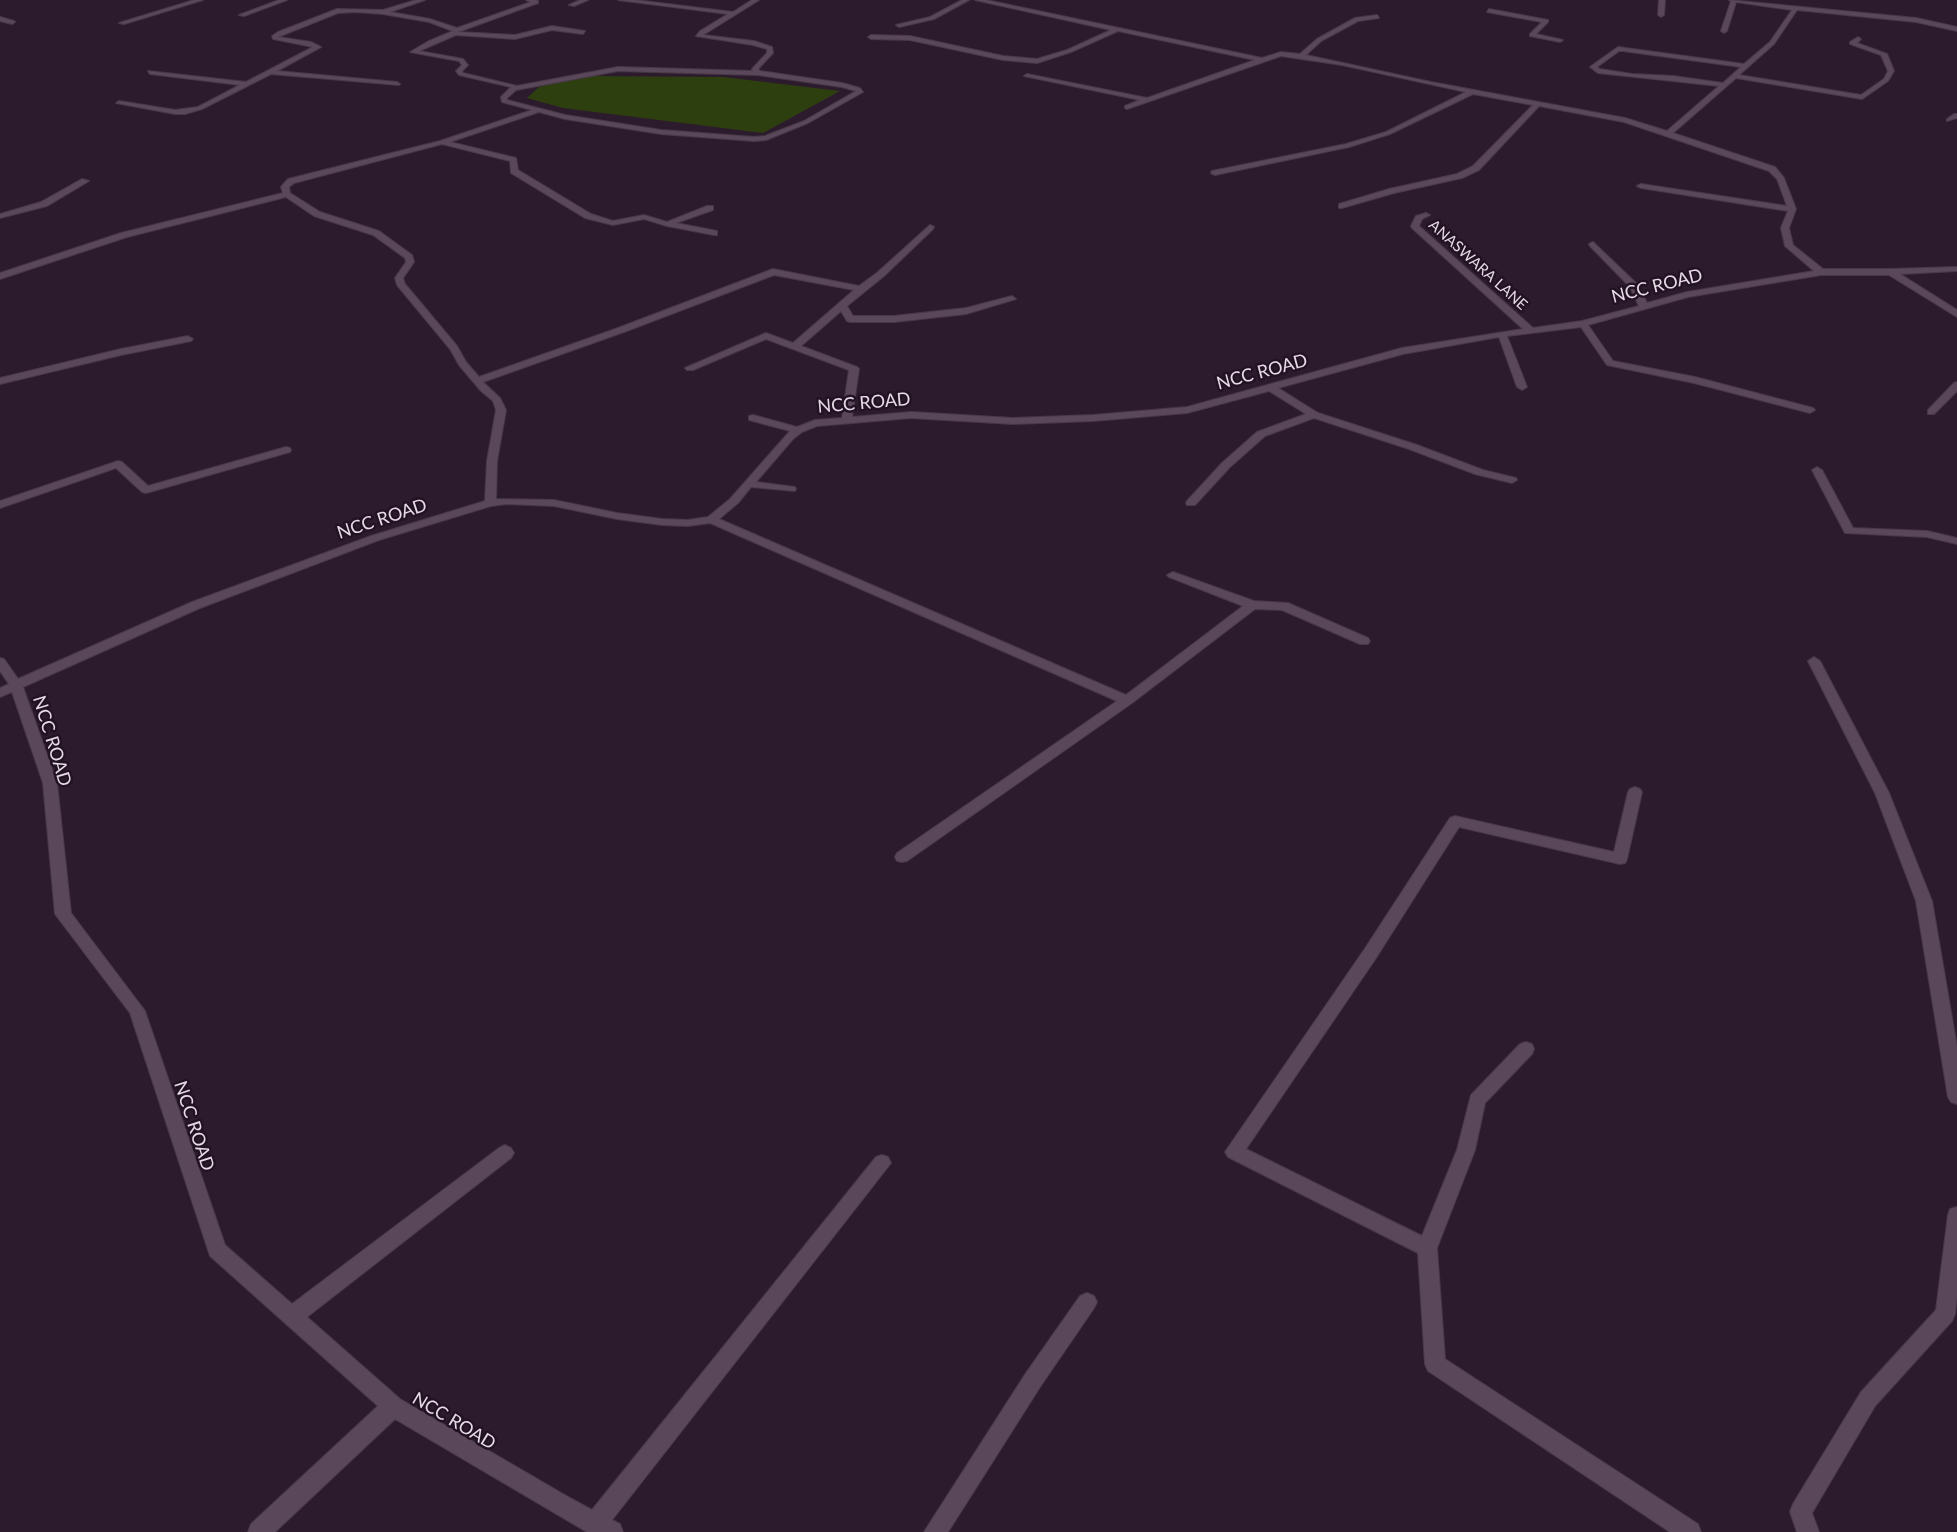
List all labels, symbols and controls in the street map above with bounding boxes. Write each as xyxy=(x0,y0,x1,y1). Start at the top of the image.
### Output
street label: ANASWARA LANE xyxy=(1425,216,1531,314)
street label: NCC ROAD xyxy=(1609,264,1705,308)
street label: NCC ROAD xyxy=(1214,350,1310,394)
street label: NCC ROAD xyxy=(817,388,911,418)
street label: NCC ROAD xyxy=(334,494,430,544)
street label: NCC ROAD xyxy=(28,693,76,789)
street label: NCC ROAD xyxy=(169,1078,219,1174)
street label: NCC ROAD xyxy=(408,1388,500,1454)

